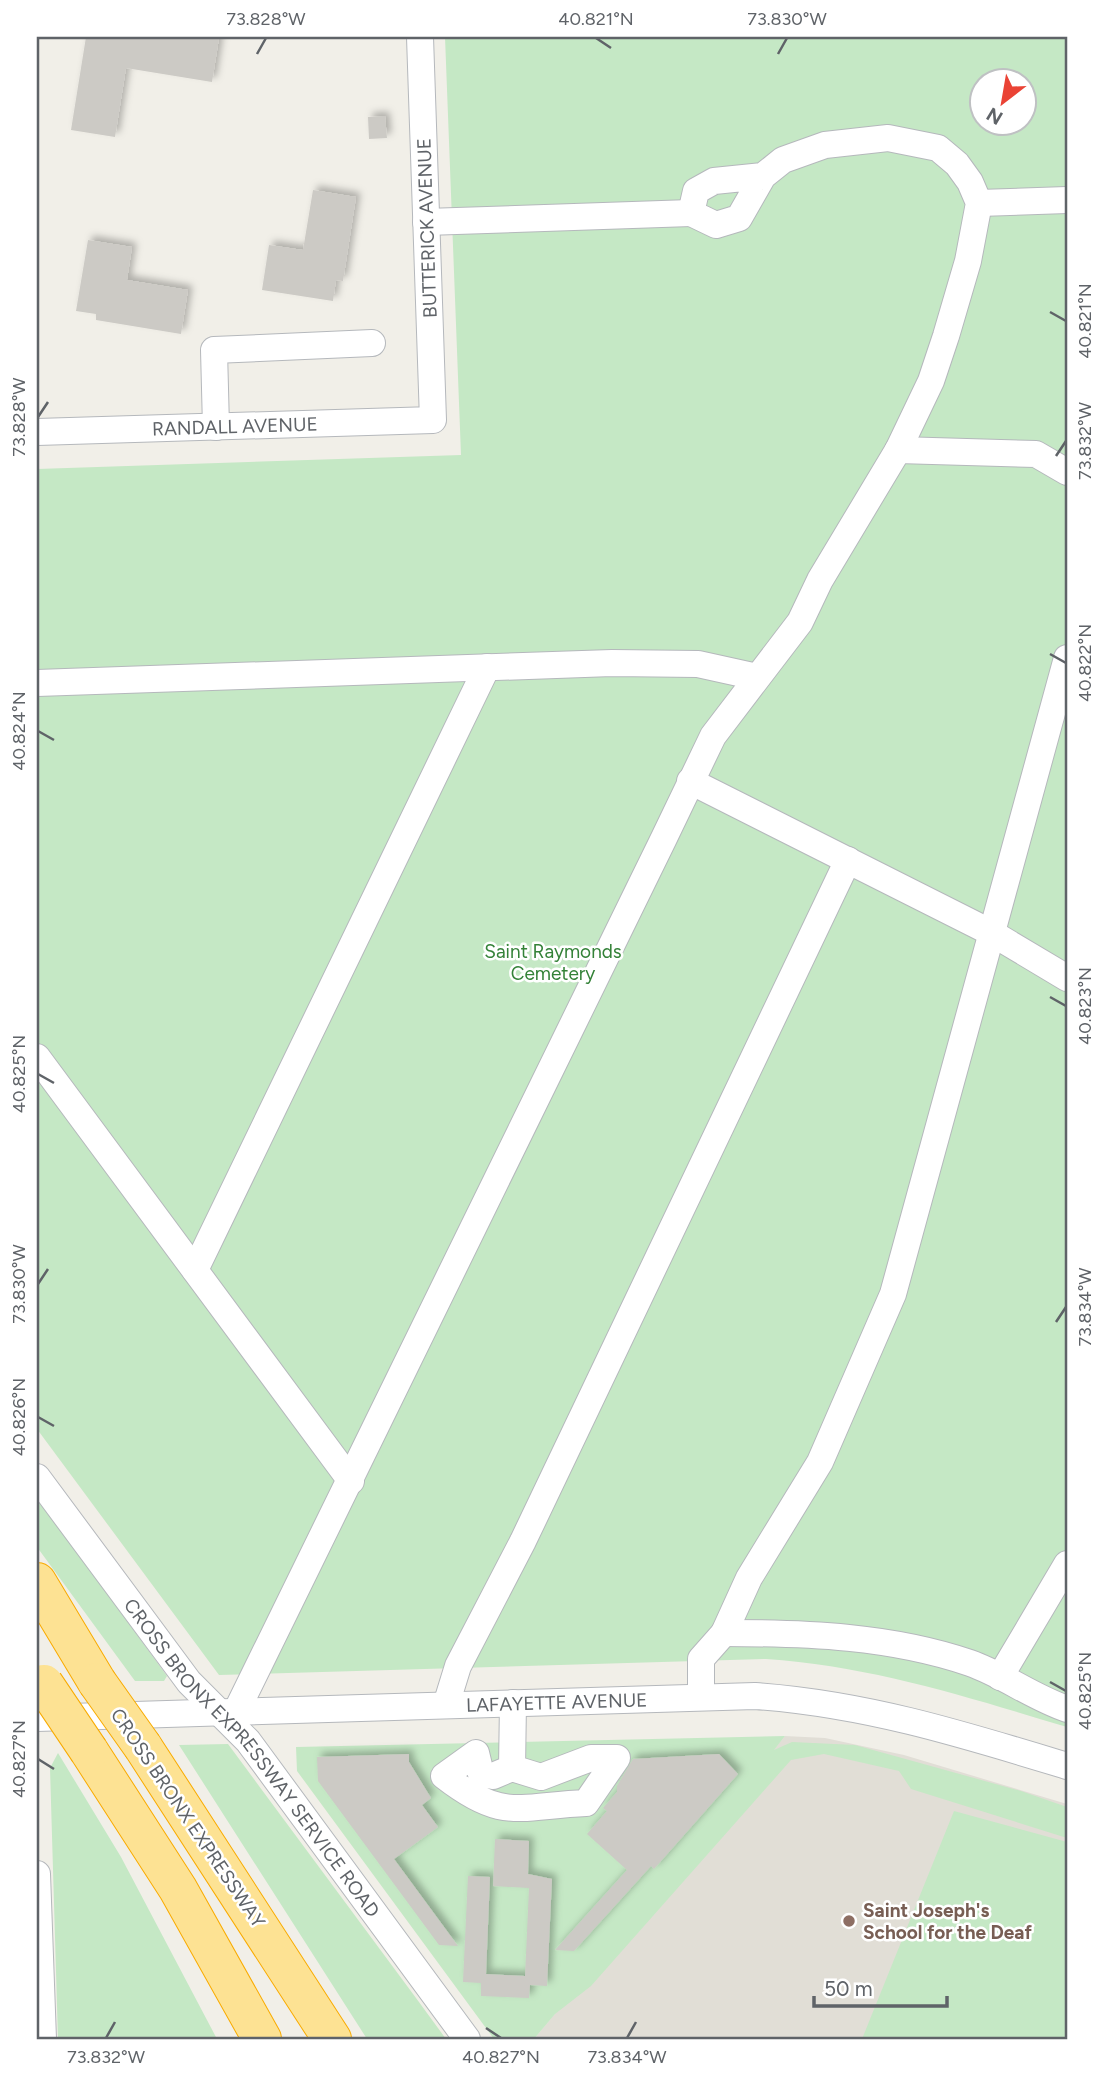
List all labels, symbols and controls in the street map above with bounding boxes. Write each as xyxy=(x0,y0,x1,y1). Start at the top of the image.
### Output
text: 73.828°W xyxy=(226,8,306,30)
text: 40.821°N xyxy=(558,8,634,30)
text: 73.830°W xyxy=(747,8,827,30)
north arrow xyxy=(968,66,1038,136)
text: N xyxy=(982,103,1007,130)
street label: BUTTERICK AVENUE xyxy=(412,138,442,318)
text: 40.821°N xyxy=(1074,283,1096,359)
text: 73.828°W xyxy=(8,377,30,457)
text: 73.832°W xyxy=(1074,401,1096,480)
street label: RANDALL AVENUE xyxy=(152,412,318,440)
text: 40.822°N xyxy=(1074,624,1096,702)
text: 40.824°N xyxy=(8,691,30,771)
park label: Saint Raymonds Cemetery xyxy=(484,940,622,985)
text: 40.823°N xyxy=(1074,967,1096,1045)
text: 40.825°N xyxy=(8,1035,30,1113)
text: 73.830°W xyxy=(8,1244,30,1324)
text: 73.834°W xyxy=(1074,1267,1096,1347)
text: 40.826°N xyxy=(8,1378,30,1456)
street label: CROSS BRONX EXPRESSWAY SERVICE ROAD xyxy=(120,1593,384,1923)
text: 40.825°N xyxy=(1074,1652,1096,1730)
street label: LAFAYETTE AVENUE xyxy=(466,1688,648,1716)
street label: CROSS BRONX EXPRESSWAY xyxy=(106,1704,270,1932)
text: 40.827°N xyxy=(8,1720,30,1798)
place label: Saint Joseph's School for the Deaf xyxy=(863,1899,1032,1944)
marker: Saint Joseph's School for the Deaf xyxy=(841,1913,857,1929)
scale bar xyxy=(814,1964,946,2008)
text: 50 m xyxy=(824,1976,873,2001)
text: 73.832°W xyxy=(67,2046,146,2068)
text: 40.827°N xyxy=(462,2046,540,2068)
text: 73.834°W xyxy=(587,2046,667,2068)

